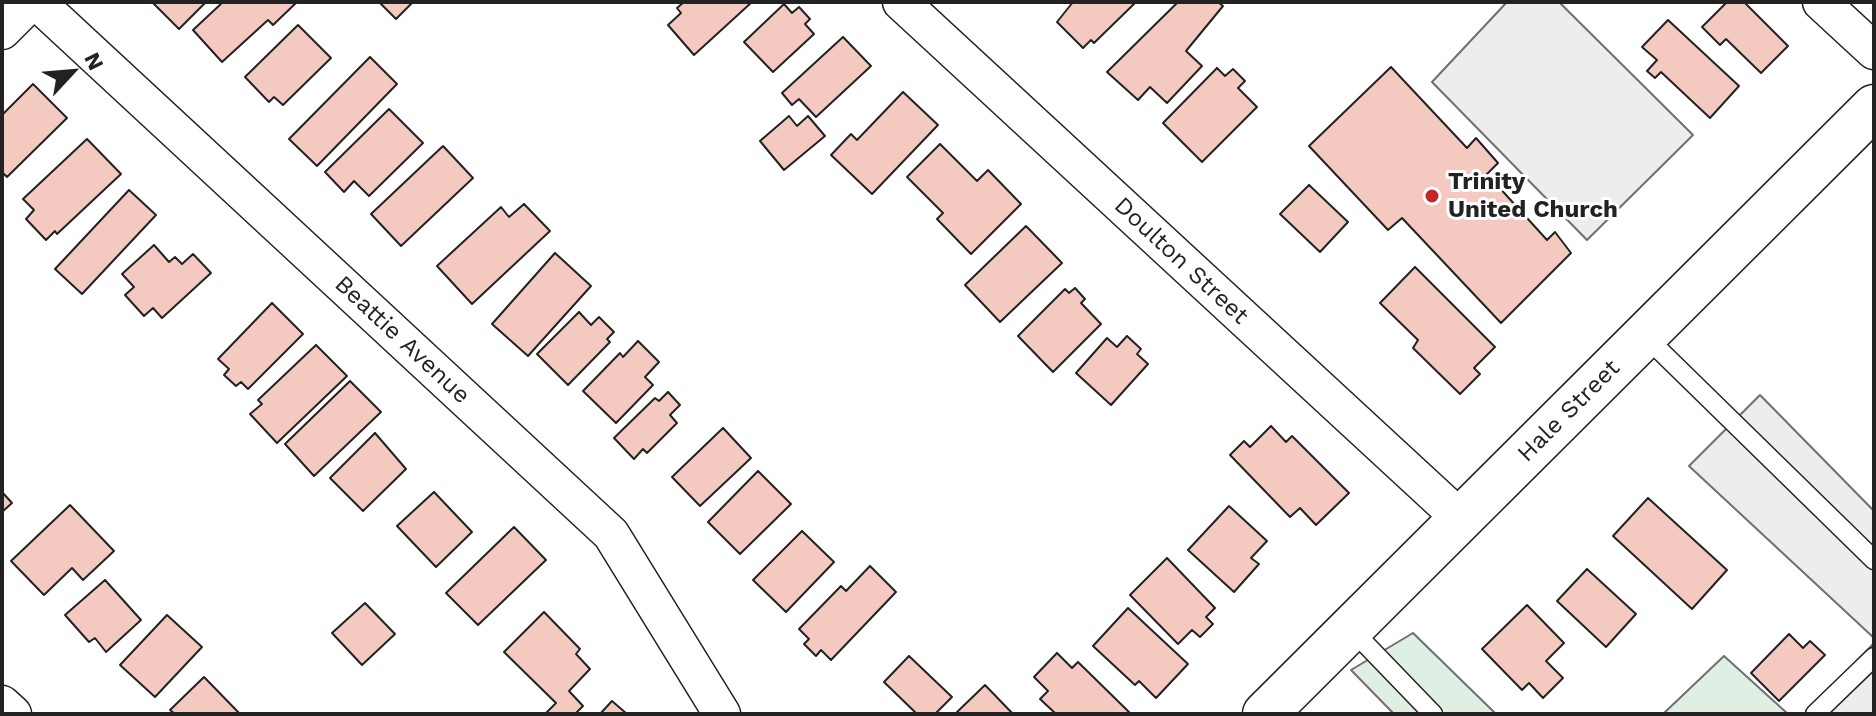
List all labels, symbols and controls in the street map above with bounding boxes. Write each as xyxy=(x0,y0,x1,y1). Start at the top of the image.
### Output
north arrow xyxy=(32,32,112,112)
text: N xyxy=(79,48,109,74)
place label: Trinity United Church xyxy=(1448,168,1618,224)
marker: Trinity United Church xyxy=(1423,187,1441,205)
street label: Doulton Street xyxy=(1108,191,1254,331)
street label: Beattie Avenue xyxy=(328,270,476,410)
street label: Hale Street xyxy=(1512,354,1626,468)

